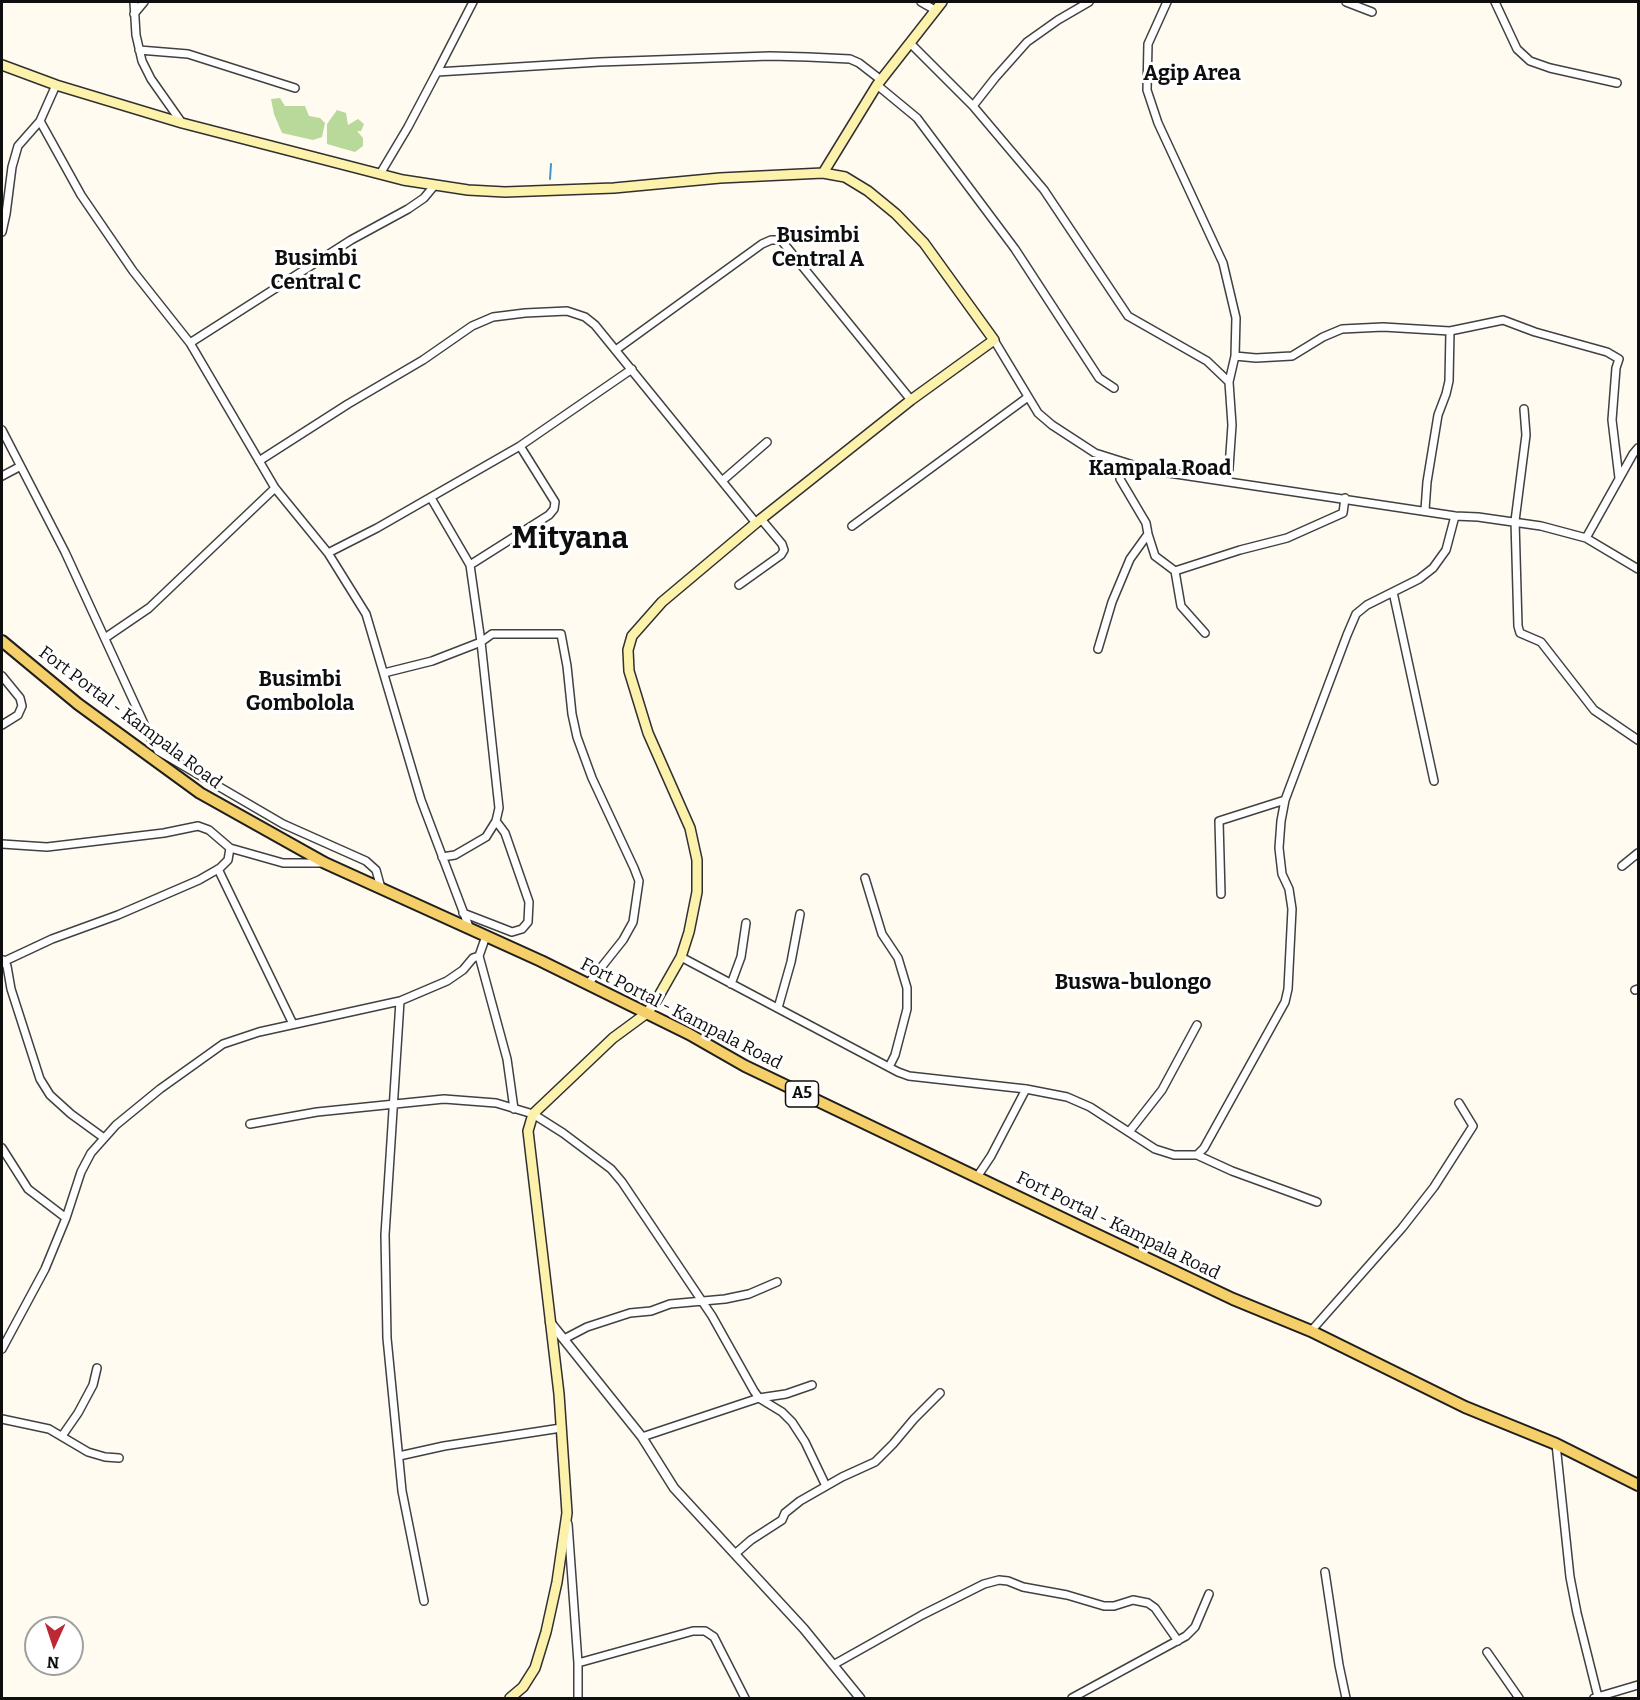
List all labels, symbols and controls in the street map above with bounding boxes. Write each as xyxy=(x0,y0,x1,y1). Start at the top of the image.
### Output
district label: Agip Area xyxy=(1143,61,1241,87)
district label: Busimbi Central A xyxy=(772,223,864,273)
district label: Busimbi Central C xyxy=(271,246,361,296)
district label: Kampala Road xyxy=(1088,456,1232,482)
district label: Mityana xyxy=(512,522,628,558)
street label: Fort Portal - Kampala Road xyxy=(34,642,226,794)
district label: Busimbi Gombolola xyxy=(246,667,354,717)
street label: Fort Portal - Kampala Road xyxy=(577,954,785,1074)
district label: Buswa-bulongo xyxy=(1055,970,1211,996)
road number: A5 xyxy=(786,1081,818,1107)
street label: Fort Portal - Kampala Road xyxy=(1013,1167,1223,1285)
north arrow xyxy=(24,1616,84,1676)
text: N xyxy=(46,1653,60,1672)

